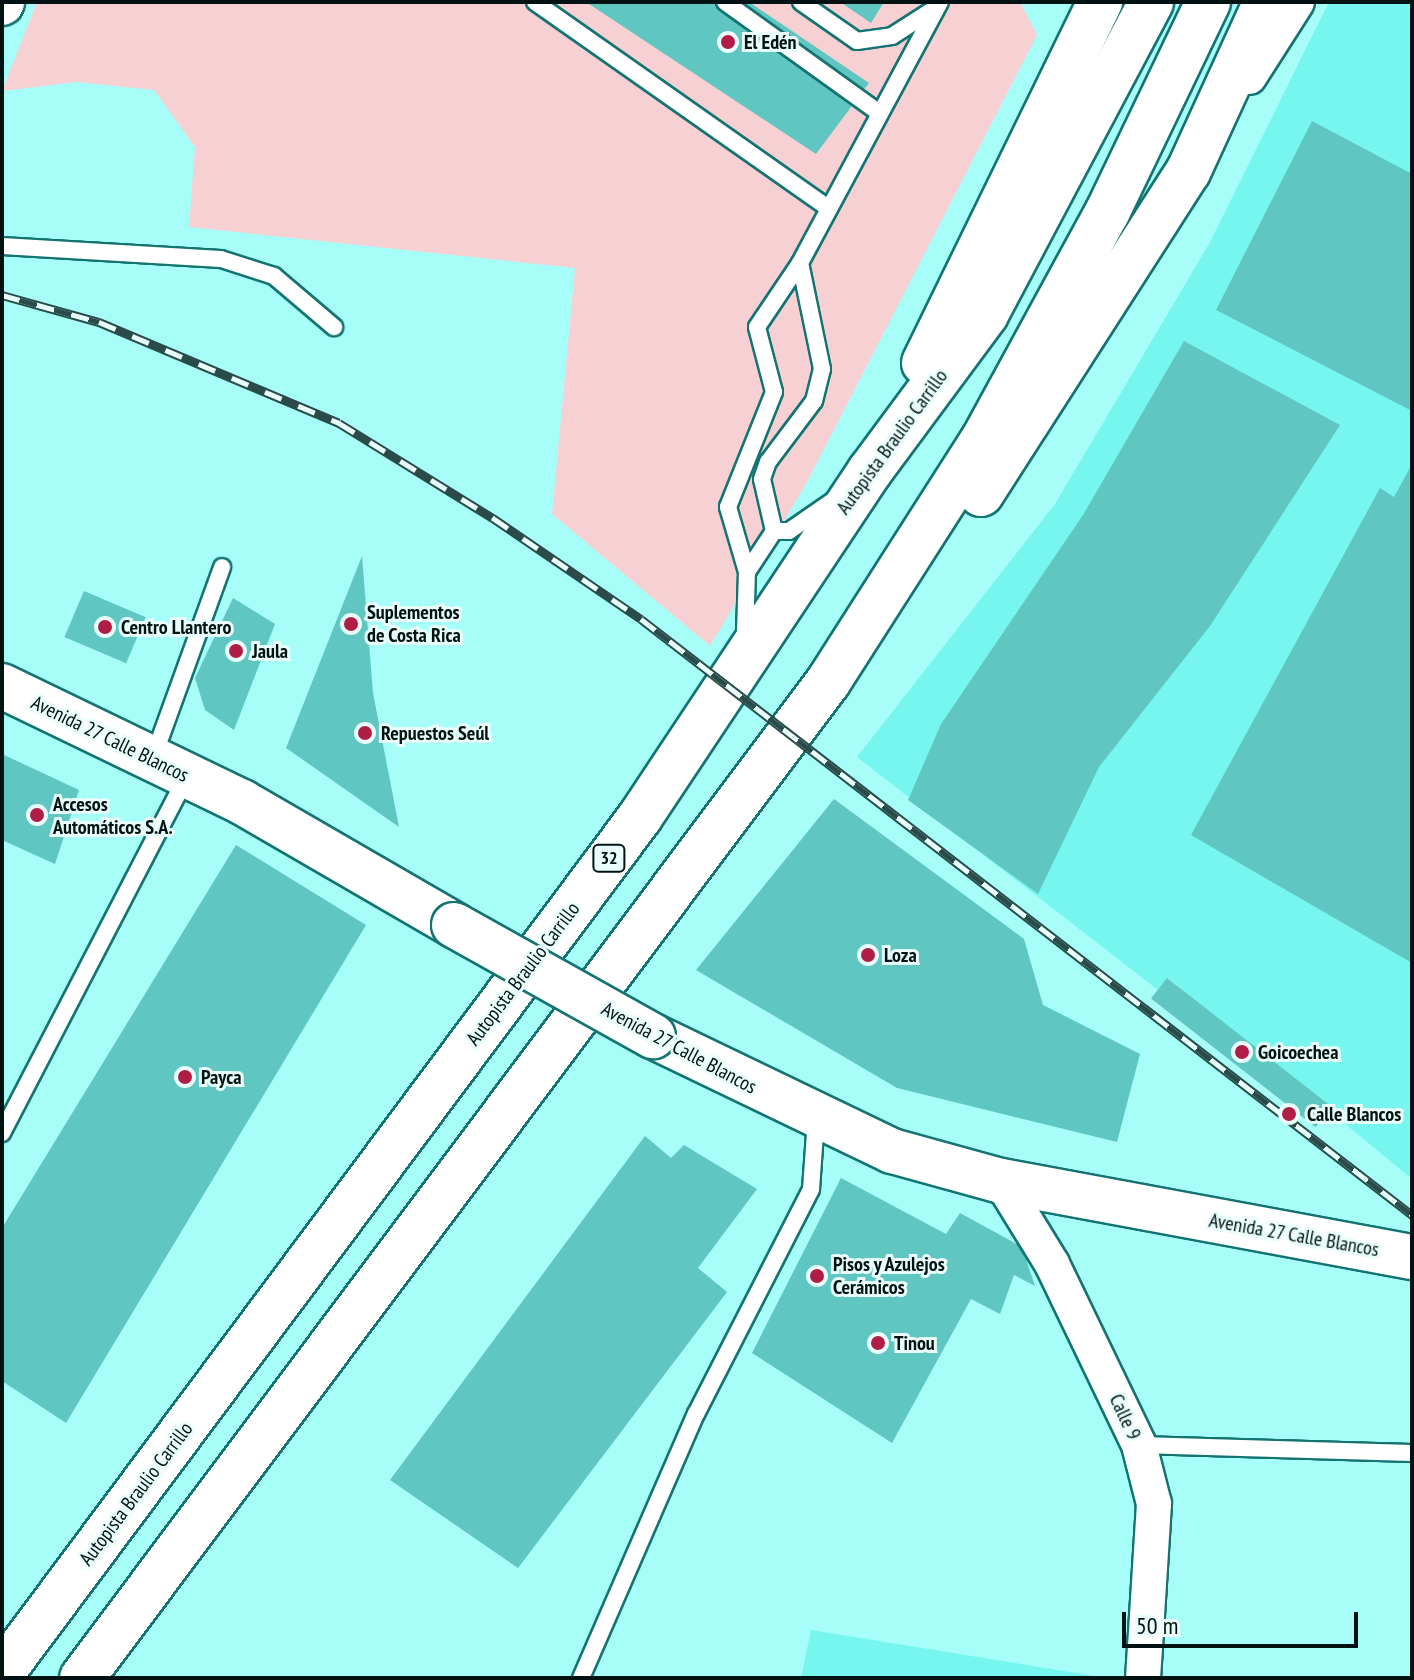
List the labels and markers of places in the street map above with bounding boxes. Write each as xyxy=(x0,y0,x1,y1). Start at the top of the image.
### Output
place label: El Edén xyxy=(744,30,797,54)
marker: El Edén xyxy=(719,33,737,51)
place label: Suplementos de Costa Rica xyxy=(367,600,461,647)
place label: Centro Llantero xyxy=(121,615,231,639)
marker: Suplementos de Costa Rica xyxy=(342,615,360,633)
marker: Centro Llantero xyxy=(96,618,114,636)
place label: Jaula xyxy=(252,639,288,663)
marker: Jaula xyxy=(227,642,245,660)
place label: Repuestos Seúl xyxy=(381,721,489,745)
marker: Repuestos Seúl xyxy=(356,724,374,742)
place label: Accesos Automáticos S.A. xyxy=(53,792,173,839)
marker: Accesos Automáticos S.A. xyxy=(28,806,46,824)
place label: Loza xyxy=(884,943,917,967)
marker: Loza xyxy=(859,946,877,964)
place label: Goicoechea xyxy=(1258,1040,1338,1064)
marker: Goicoechea xyxy=(1233,1043,1251,1061)
place label: Payca xyxy=(201,1065,241,1089)
marker: Payca xyxy=(176,1068,194,1086)
place label: Calle Blancos xyxy=(1307,1102,1401,1126)
marker: Calle Blancos xyxy=(1278,1103,1300,1125)
place label: Pisos y Azulejos Cerámicos xyxy=(833,1252,946,1299)
marker: Pisos y Azulejos Cerámicos xyxy=(808,1267,826,1285)
place label: Tinou xyxy=(894,1331,935,1355)
marker: Tinou xyxy=(869,1334,887,1352)

